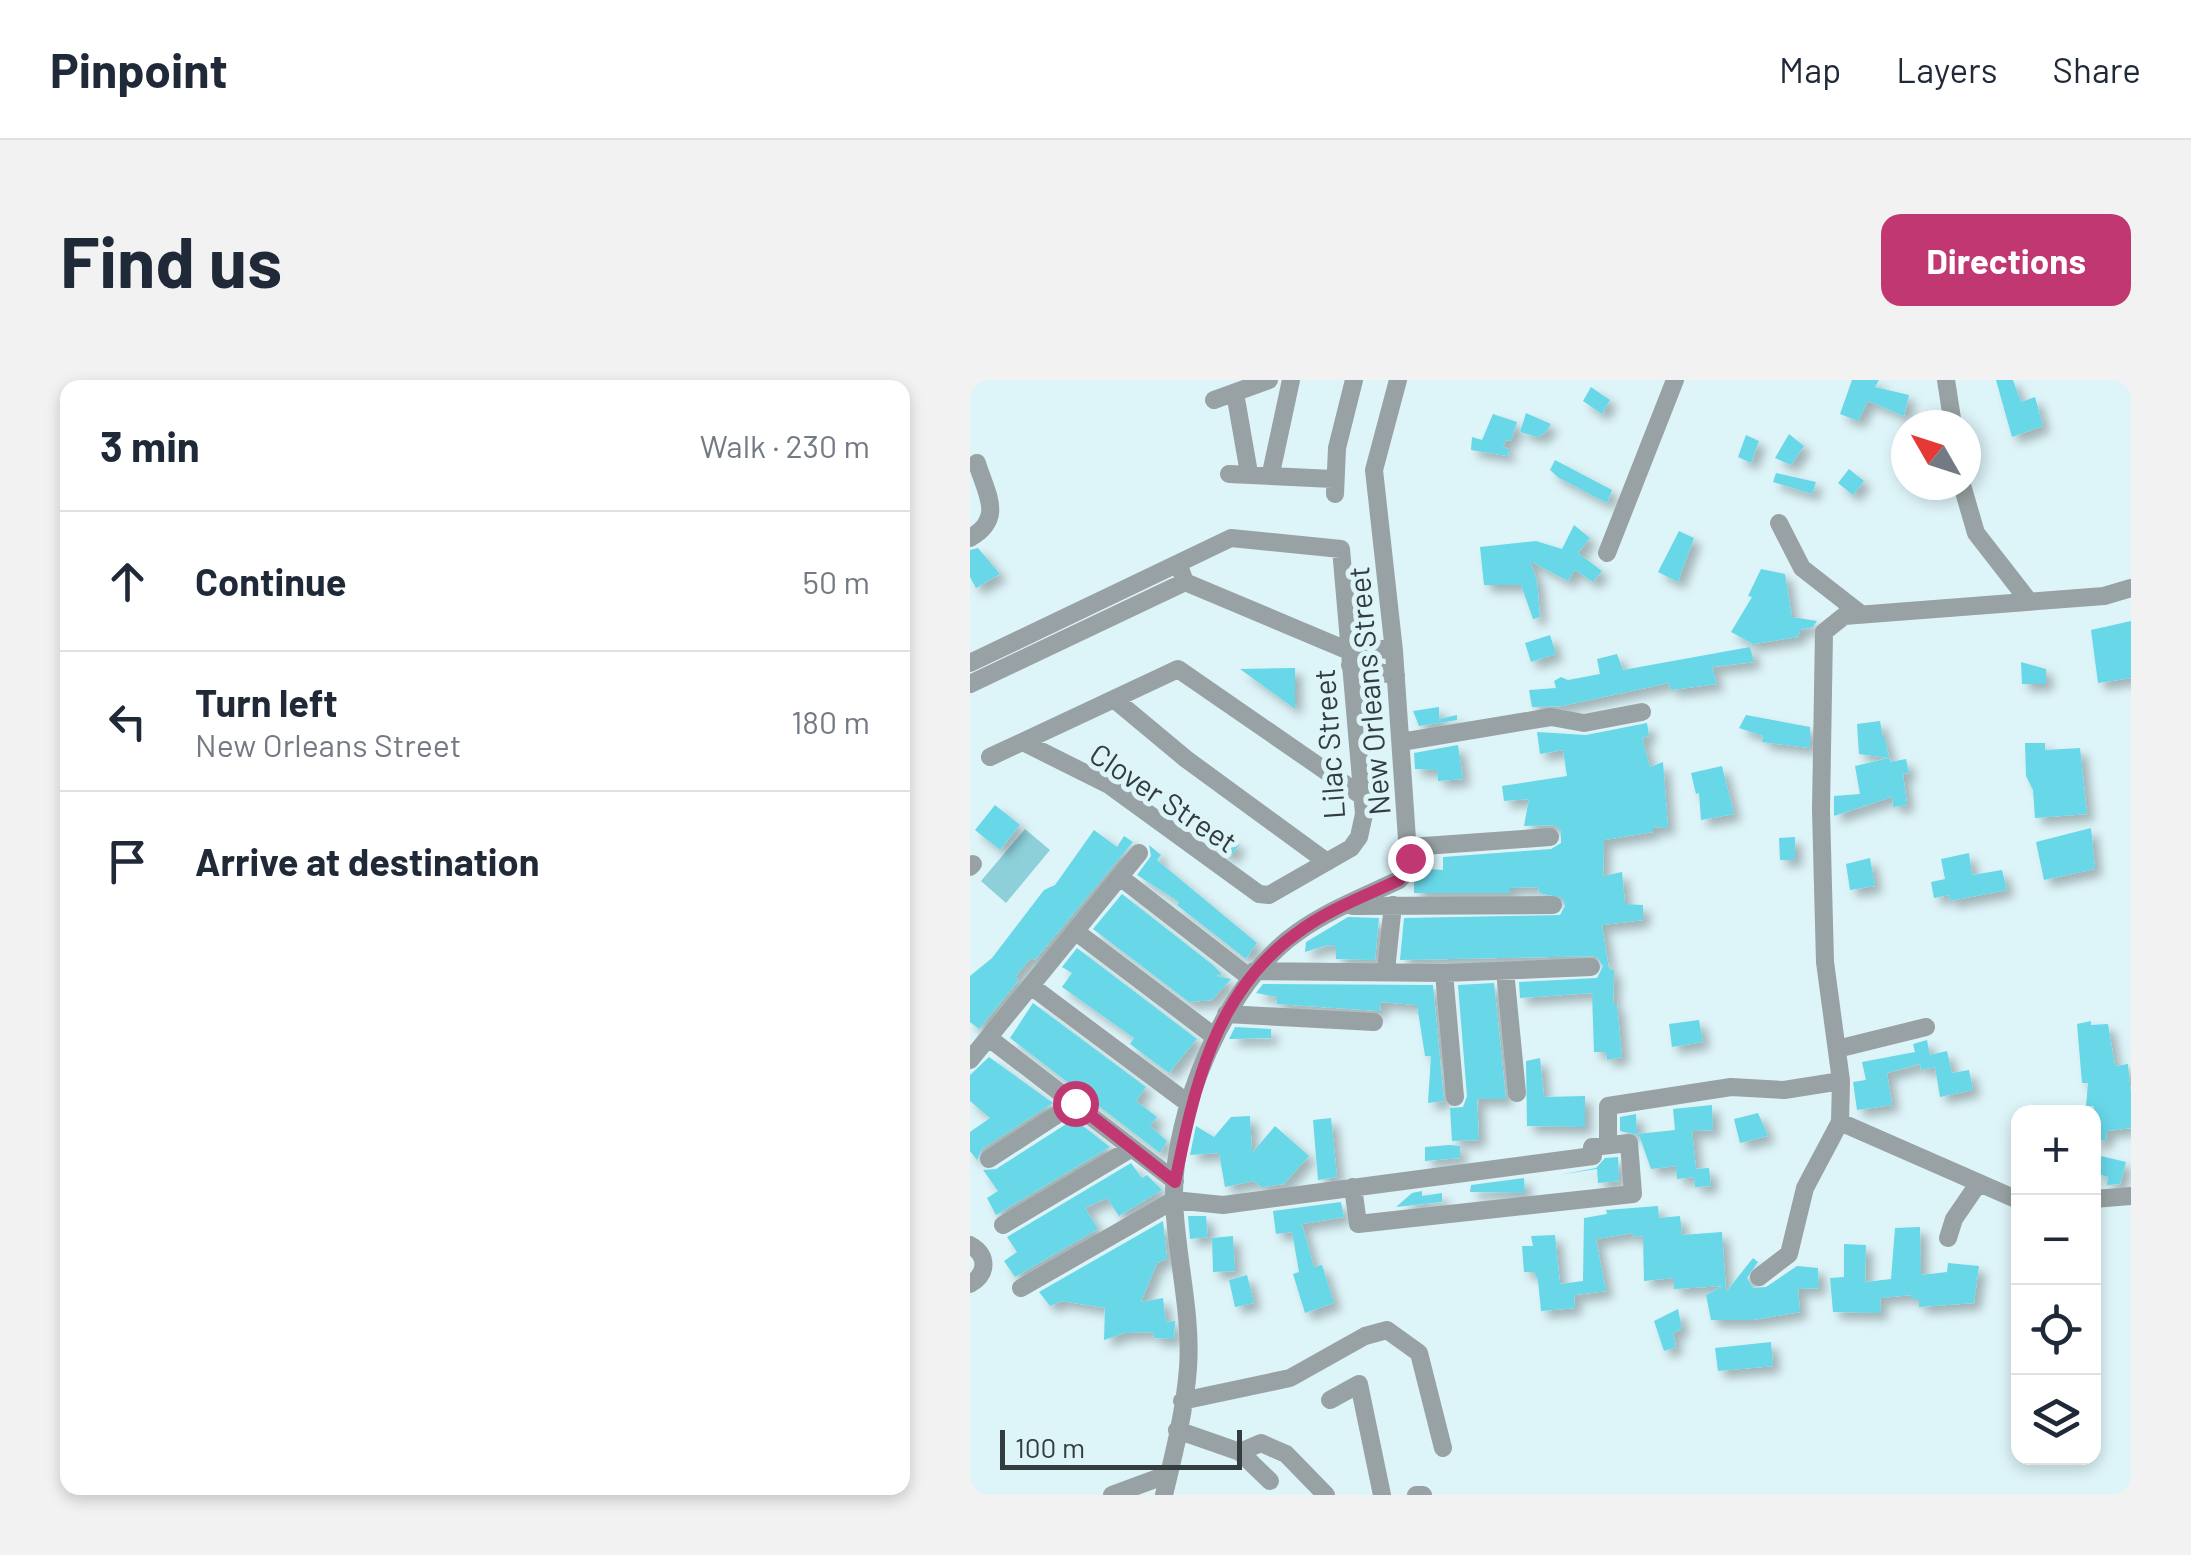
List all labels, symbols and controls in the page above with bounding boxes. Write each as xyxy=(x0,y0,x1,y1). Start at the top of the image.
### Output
text: Pinpoint xyxy=(50,40,228,98)
text: Map xyxy=(1779,48,1841,90)
text: Layers xyxy=(1896,48,1998,90)
text: Share xyxy=(2053,48,2141,90)
button: Directions xyxy=(1881,214,2131,306)
text: Find us xyxy=(60,218,282,302)
north arrow xyxy=(1891,410,1981,500)
text: 3 min xyxy=(100,420,200,470)
text: Walk · 230 m xyxy=(700,426,870,464)
icon: ahead xyxy=(100,554,155,609)
text: Continue xyxy=(195,558,346,604)
text: 50 m xyxy=(803,562,870,600)
street label: New Orleans Street xyxy=(1339,565,1397,817)
street label: Lilac Street xyxy=(1305,668,1351,820)
text: Turn left xyxy=(195,679,338,725)
icon: left xyxy=(100,694,155,749)
text: 180 m xyxy=(791,702,870,740)
text: New Orleans Street xyxy=(195,725,461,763)
street label: Clover Street xyxy=(1084,735,1244,859)
icon: arrive xyxy=(100,834,155,889)
route end xyxy=(1388,836,1434,882)
text: Arrive at destination xyxy=(195,838,540,884)
route start xyxy=(1053,1081,1099,1127)
map controls xyxy=(2011,1105,2101,1465)
button: + xyxy=(2011,1105,2101,1195)
button: − xyxy=(2011,1195,2101,1285)
button: locate xyxy=(2011,1285,2101,1375)
button: layers xyxy=(2011,1375,2101,1465)
scale bar xyxy=(1000,1425,1242,1470)
text: 100 m xyxy=(1015,1430,1085,1464)

